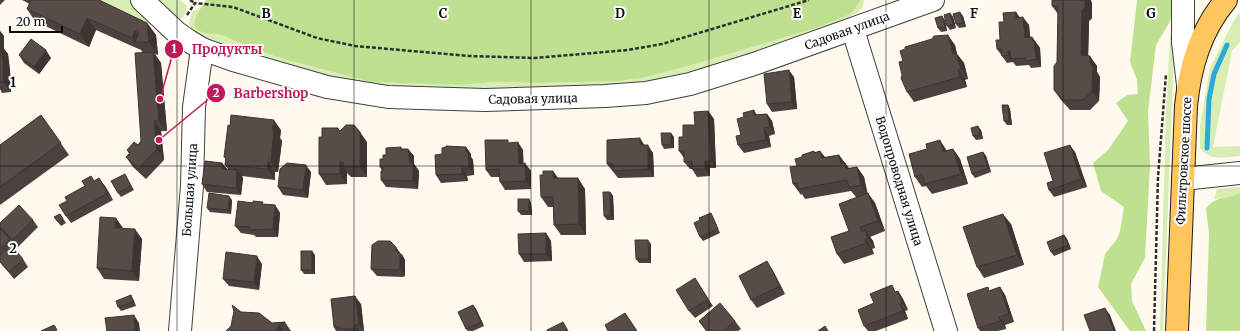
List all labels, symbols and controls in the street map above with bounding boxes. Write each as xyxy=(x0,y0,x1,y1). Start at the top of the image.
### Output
text: B xyxy=(261,5,271,22)
text: C xyxy=(439,5,448,22)
text: D xyxy=(615,5,625,22)
text: E xyxy=(793,5,802,22)
text: F xyxy=(970,5,978,22)
text: G xyxy=(1146,5,1156,22)
scale bar xyxy=(10,8,62,34)
street label: Садовая улица xyxy=(802,8,892,53)
text: 20 m xyxy=(16,14,45,29)
callout: Продукты xyxy=(164,37,270,62)
text: 1 xyxy=(171,41,177,56)
text: Продукты xyxy=(192,41,262,58)
text: 1 xyxy=(10,74,16,91)
callout: Barbershop xyxy=(206,81,316,106)
text: 2 xyxy=(212,85,220,100)
text: Barbershop xyxy=(234,85,308,102)
street label: Садовая улица xyxy=(488,90,578,107)
street label: Фильтровское шоссе xyxy=(1173,97,1194,225)
street label: Водопроводная улица xyxy=(873,114,927,248)
street label: Большая улица xyxy=(179,142,200,237)
text: 2 xyxy=(9,240,17,257)

